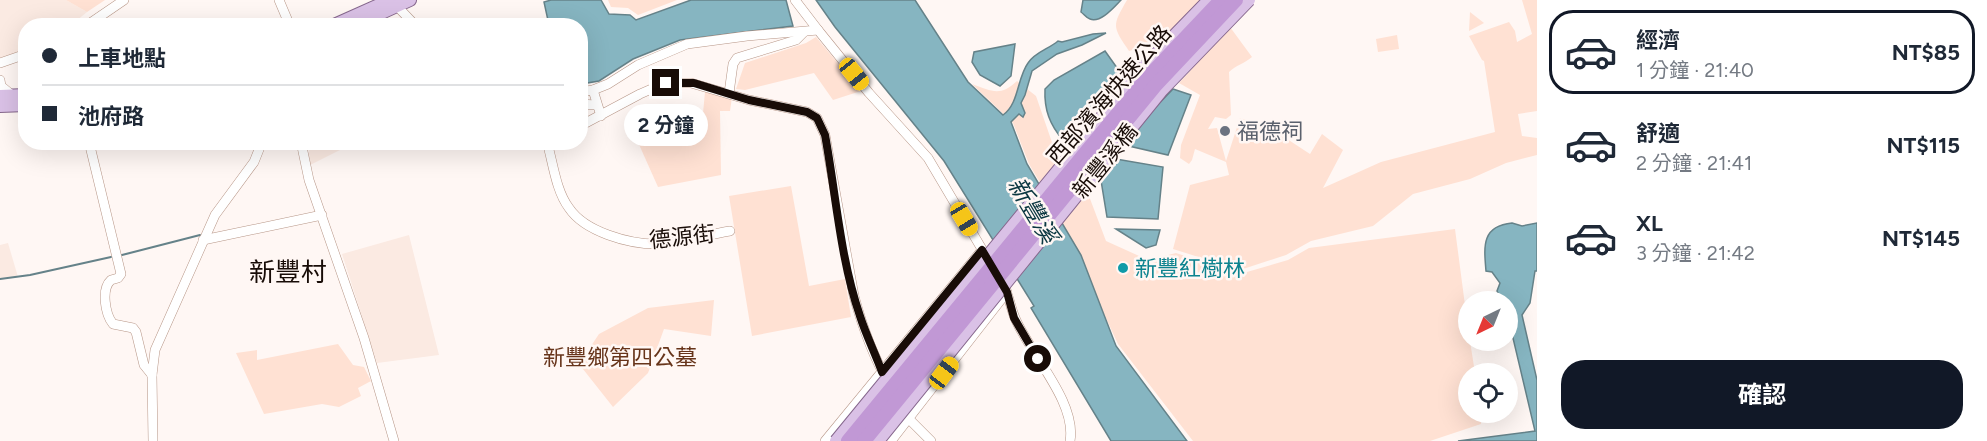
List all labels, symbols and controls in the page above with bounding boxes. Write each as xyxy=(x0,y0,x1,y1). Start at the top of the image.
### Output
street label: 西部濱海快速公路 xyxy=(1041,20,1177,170)
icon: car xyxy=(1564,25,1618,79)
text: 經濟 xyxy=(1636,27,1680,54)
text: NT$85 xyxy=(1892,39,1960,66)
text: 上車地點 xyxy=(78,45,166,72)
car xyxy=(836,54,872,94)
text: 1 分鐘 · 21:40 xyxy=(1636,58,1754,82)
route end xyxy=(652,69,679,96)
text: 池府路 xyxy=(78,103,144,130)
callout: 2 分鐘 xyxy=(624,104,708,146)
text: 2 分鐘 xyxy=(638,113,694,137)
street label: 新豐溪橋 xyxy=(1067,118,1143,204)
place label: 福德祠 xyxy=(1237,118,1303,145)
icon: car xyxy=(1564,118,1618,172)
text: 舒適 xyxy=(1636,120,1680,147)
marker: 福德祠 xyxy=(1218,124,1232,138)
text: NT$115 xyxy=(1887,132,1960,159)
text: 2 分鐘 · 21:41 xyxy=(1636,151,1752,175)
water label: 新豐溪 xyxy=(1002,172,1066,251)
car xyxy=(947,199,981,239)
text: XL xyxy=(1636,210,1663,237)
icon: car xyxy=(1564,211,1618,265)
street label: 德源街 xyxy=(648,220,716,254)
text: NT$145 xyxy=(1882,225,1960,252)
text: 3 分鐘 · 21:42 xyxy=(1636,241,1755,265)
place label: 新豐紅樹林 xyxy=(1135,255,1245,282)
district label: 新豐村 xyxy=(249,256,327,288)
marker: 新豐紅樹林 xyxy=(1116,261,1130,275)
north arrow xyxy=(1458,291,1518,351)
map controls xyxy=(1458,291,1518,423)
park label: 新豐鄉第四公墓 xyxy=(543,344,697,371)
route start xyxy=(1024,345,1051,372)
car xyxy=(926,353,962,393)
button: 確認 xyxy=(1561,360,1963,429)
button: locate xyxy=(1458,363,1518,423)

